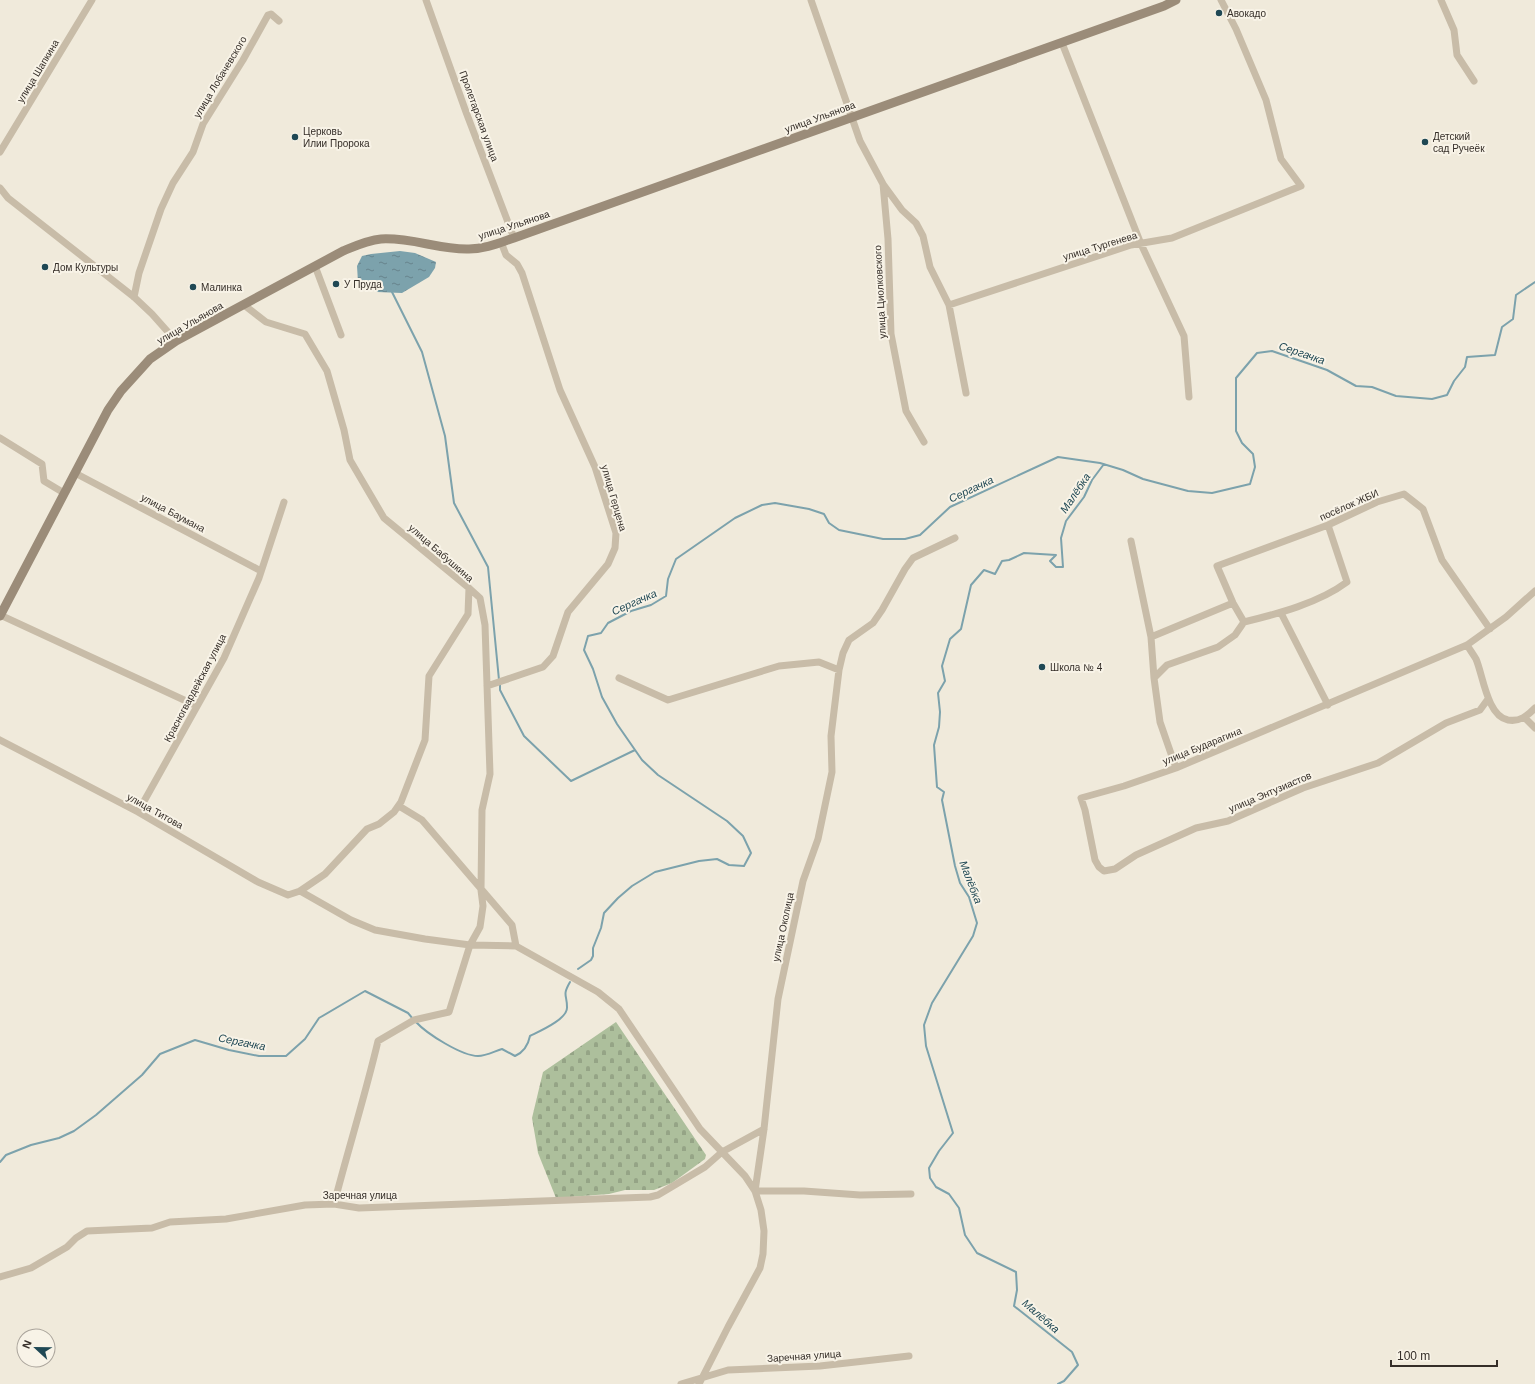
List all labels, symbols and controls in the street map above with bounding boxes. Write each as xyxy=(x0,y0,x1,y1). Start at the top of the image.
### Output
marker: Авокадо xyxy=(1214,8,1224,18)
place label: Авокадо xyxy=(1227,8,1266,19)
street label: улица Лобачевского xyxy=(191,34,249,120)
street label: улица Шапкина xyxy=(15,37,61,104)
street label: Пролетарская улица xyxy=(457,69,501,163)
street label: улица Ульянова xyxy=(783,99,857,135)
place label: Церковь Илии Пророка xyxy=(303,126,370,149)
place label: Детский сад Ручеёк xyxy=(1433,131,1485,154)
marker: Церковь Илии Пророка xyxy=(290,132,300,142)
marker: Детский сад Ручеёк xyxy=(1420,137,1430,147)
street label: улица Ульянова xyxy=(477,208,551,242)
street label: улица Тургенева xyxy=(1062,229,1139,263)
street label: улица Циолковского xyxy=(872,244,888,339)
marker: Дом Культуры xyxy=(40,262,50,272)
place label: Дом Культуры xyxy=(53,262,118,273)
marker: У Пруда xyxy=(331,279,341,289)
place label: У Пруда xyxy=(344,279,382,290)
marker: Малинка xyxy=(188,282,198,292)
place label: Малинка xyxy=(201,282,243,293)
street label: улица Ульянова xyxy=(155,299,225,346)
water label: Сергачка xyxy=(1277,340,1327,366)
street label: улица Герцена xyxy=(599,464,629,533)
water label: Малёбка xyxy=(1057,471,1093,515)
water label: Сергачка xyxy=(947,473,995,505)
street label: посёлок ЖБИ xyxy=(1318,487,1380,523)
street label: улица Баумана xyxy=(139,492,207,535)
street label: улица Бабушкина xyxy=(406,522,476,584)
water label: Сергачка xyxy=(610,587,658,617)
street label: Красногвардейская улица xyxy=(162,632,228,744)
marker: Школа № 4 xyxy=(1037,662,1047,672)
place label: Школа № 4 xyxy=(1050,662,1103,673)
street label: улица Бударагина xyxy=(1161,725,1243,767)
street label: улица Энтузиастов xyxy=(1227,770,1313,814)
street label: улица Титова xyxy=(125,791,185,831)
water label: Малёбка xyxy=(957,859,985,905)
street label: улица Околица xyxy=(770,891,796,963)
water label: Сергачка xyxy=(217,1032,267,1052)
street label: Заречная улица xyxy=(323,1190,398,1201)
water label: Малёбка xyxy=(1020,1297,1062,1335)
north arrow xyxy=(16,1328,56,1368)
text: N xyxy=(20,1338,34,1350)
scale bar xyxy=(1391,1342,1497,1368)
street label: Заречная улица xyxy=(767,1348,842,1364)
text: 100 m xyxy=(1397,1349,1430,1363)

